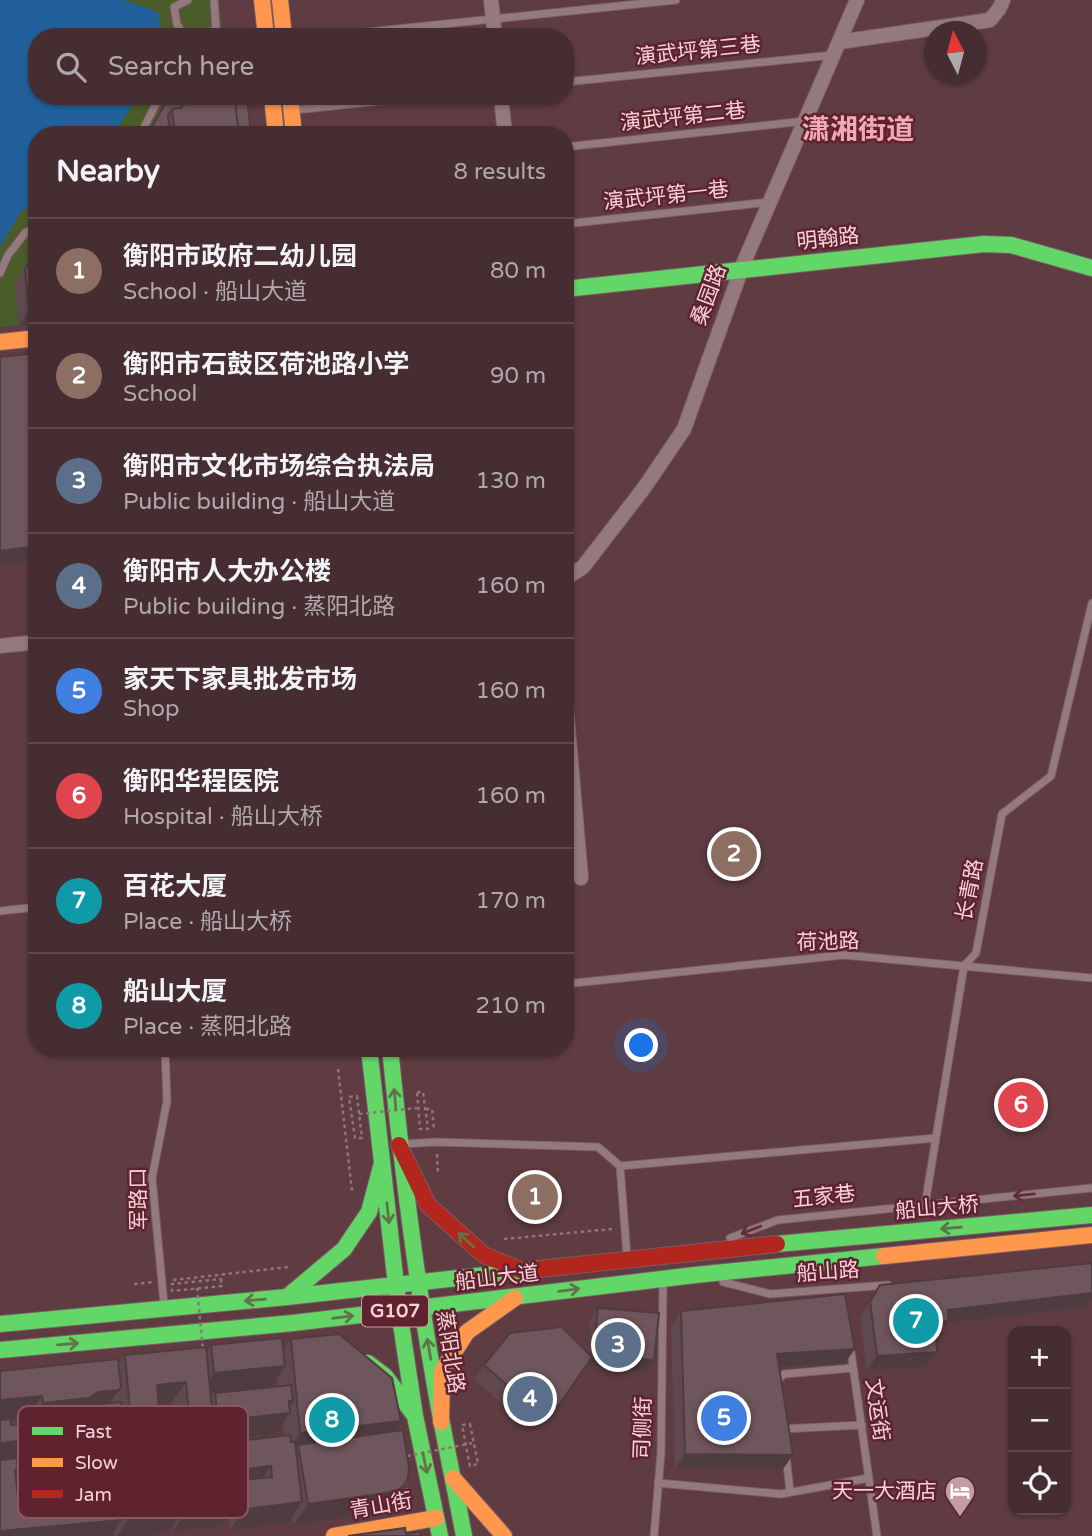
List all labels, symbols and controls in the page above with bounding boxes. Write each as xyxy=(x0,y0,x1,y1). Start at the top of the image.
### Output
north arrow xyxy=(924,21,987,84)
search box xyxy=(28,28,574,105)
street label: 演武坪第三巷 xyxy=(634,32,762,70)
icon: search xyxy=(52,48,90,86)
text: Search here xyxy=(108,51,254,82)
street label: 演武坪第二巷 xyxy=(619,98,747,136)
district label: 潇湘街道 xyxy=(802,113,914,147)
text: Nearby xyxy=(56,153,160,190)
text: 8 results xyxy=(453,158,546,186)
street label: 演武坪第一巷 xyxy=(602,177,730,215)
street label: 明翰路 xyxy=(795,223,861,255)
text: 衡阳市政府二幼儿园 xyxy=(123,241,357,272)
text: 1 xyxy=(72,257,86,285)
text: 80 m xyxy=(490,257,546,285)
street label: 桑园路 xyxy=(686,261,732,329)
text: School · 船山大道 xyxy=(123,278,307,306)
text: 衡阳市石鼓区荷池路小学 xyxy=(123,349,409,380)
text: 2 xyxy=(72,362,86,390)
text: 90 m xyxy=(490,362,546,390)
text: School xyxy=(123,380,197,408)
text: 衡阳市文化市场综合执法局 xyxy=(123,451,435,482)
text: 3 xyxy=(72,467,86,495)
text: 130 m xyxy=(476,467,546,495)
text: Public building · 船山大道 xyxy=(123,488,395,516)
text: 衡阳市人大办公楼 xyxy=(123,556,331,587)
text: 4 xyxy=(72,572,86,600)
text: 160 m xyxy=(476,572,546,600)
text: Public building · 蒸阳北路 xyxy=(123,593,395,621)
text: 家天下家具批发市场 xyxy=(123,664,357,695)
text: 5 xyxy=(72,677,86,705)
text: 160 m xyxy=(476,677,546,705)
text: Shop xyxy=(123,695,180,723)
text: 衡阳华程医院 xyxy=(123,766,279,797)
text: 6 xyxy=(72,782,86,810)
text: 160 m xyxy=(476,782,546,810)
text: Hospital · 船山大桥 xyxy=(123,803,323,831)
pin: 2 xyxy=(711,828,757,880)
street label: 长青路 xyxy=(952,857,988,923)
text: 百花大厦 xyxy=(123,871,227,902)
text: 7 xyxy=(72,887,86,915)
text: 170 m xyxy=(476,887,546,915)
text: Place · 船山大桥 xyxy=(123,908,292,936)
street label: 荷池路 xyxy=(796,928,860,956)
text: 船山大厦 xyxy=(123,976,227,1007)
text: 8 xyxy=(72,992,86,1020)
text: 210 m xyxy=(476,992,546,1020)
text: Place · 蒸阳北路 xyxy=(123,1013,292,1041)
your location xyxy=(624,1028,658,1062)
pin: 6 xyxy=(998,1079,1044,1131)
one-way arrow xyxy=(388,1088,401,1111)
street label: 军路口 xyxy=(126,1167,152,1231)
pin: 1 xyxy=(512,1171,558,1223)
street label: 五家巷 xyxy=(791,1181,857,1213)
one-way arrow xyxy=(1013,1188,1036,1201)
street label: 船山大桥 xyxy=(894,1192,980,1224)
one-way arrow xyxy=(382,1202,395,1224)
one-way arrow xyxy=(940,1222,963,1235)
one-way arrow xyxy=(740,1225,762,1237)
one-way arrow xyxy=(458,1231,475,1248)
street label: 船山路 xyxy=(796,1257,860,1287)
street label: 船山大道 xyxy=(454,1260,540,1296)
one-way arrow xyxy=(557,1284,580,1297)
one-way arrow xyxy=(245,1294,267,1307)
pin: 7 xyxy=(893,1295,939,1347)
road number: G107 xyxy=(362,1296,428,1326)
street label: 蒸阳北路 xyxy=(431,1309,469,1395)
one-way arrow xyxy=(331,1311,354,1324)
pin: 3 xyxy=(595,1319,641,1371)
map controls xyxy=(1008,1326,1071,1515)
button: + xyxy=(1008,1326,1071,1389)
one-way arrow xyxy=(56,1337,79,1350)
one-way arrow xyxy=(421,1338,435,1361)
pin: 4 xyxy=(507,1373,553,1425)
street label: 文运街 xyxy=(860,1377,894,1443)
button: − xyxy=(1008,1389,1071,1452)
pin: 5 xyxy=(701,1392,747,1444)
pin: 8 xyxy=(309,1394,355,1446)
street label: 司侧街 xyxy=(629,1396,657,1460)
legend xyxy=(18,1406,248,1518)
text: Fast xyxy=(75,1421,112,1443)
one-way arrow xyxy=(418,1451,432,1474)
text: Slow xyxy=(75,1452,118,1474)
button: locate xyxy=(1008,1452,1071,1515)
hotel icon: 天一大酒店 xyxy=(943,1474,977,1518)
place label: 天一大酒店 xyxy=(832,1479,937,1504)
text: Jam xyxy=(75,1484,112,1506)
street label: 青山街 xyxy=(348,1488,414,1524)

